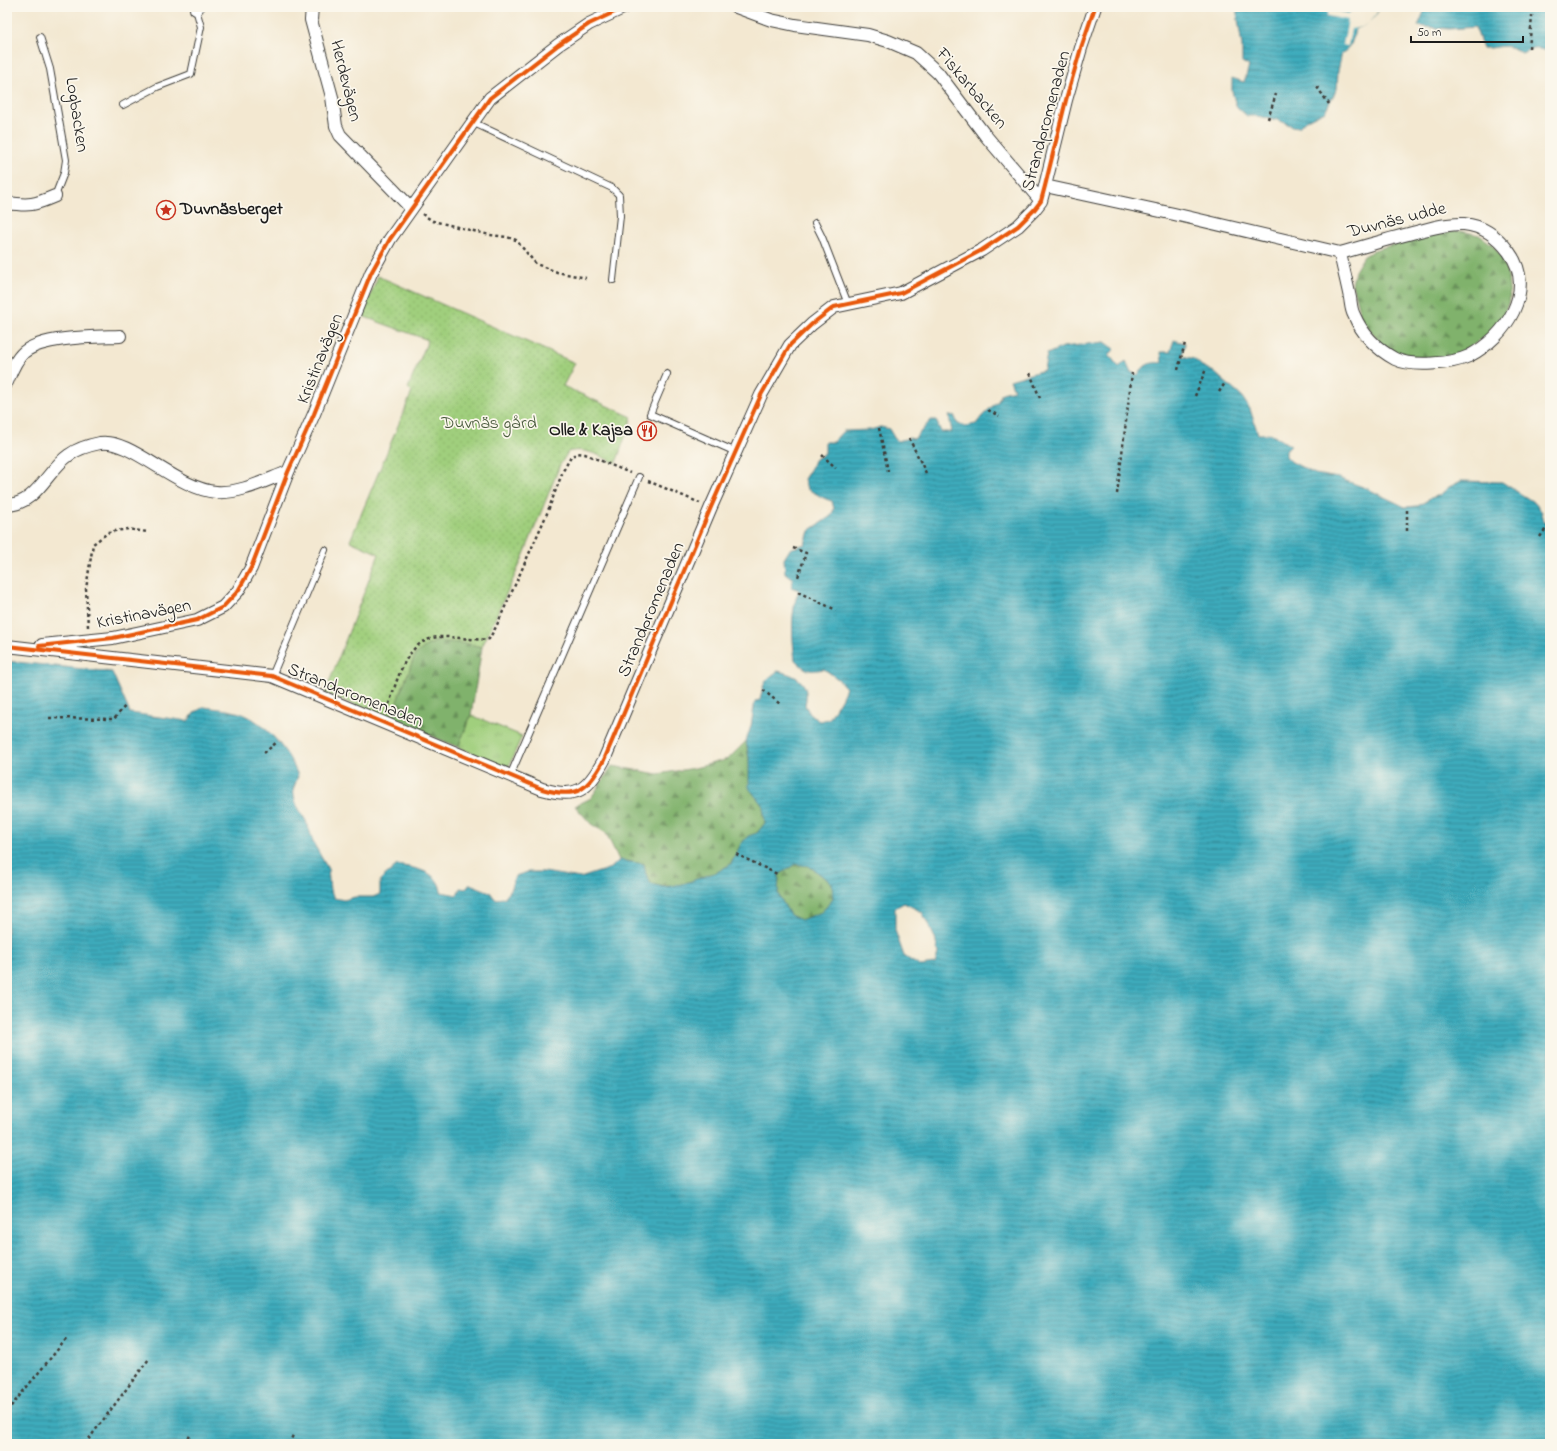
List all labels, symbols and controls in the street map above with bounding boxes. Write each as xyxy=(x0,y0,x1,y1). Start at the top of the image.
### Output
scale bar xyxy=(1411,18,1523,44)
text: 50 m xyxy=(1417,24,1441,42)
street label: Herdevägen xyxy=(321,37,368,125)
street label: Fiskarbacken xyxy=(928,42,1013,135)
street label: Strandpromenaden xyxy=(1016,48,1078,194)
street label: Logbacken xyxy=(56,76,95,155)
street label: Duvnäs udde xyxy=(1344,196,1450,246)
place label: Duvnäsberget xyxy=(179,197,284,224)
place icon: Duvnäsberget xyxy=(155,199,177,221)
street label: Kristinavägen xyxy=(291,310,352,409)
park label: Duvnäs gård xyxy=(440,411,537,438)
place label: Olle & Kajsa xyxy=(549,418,633,444)
restaurant icon: Olle & Kajsa xyxy=(636,420,658,442)
street label: Strandpromenaden xyxy=(612,538,692,681)
street label: Kristinavägen xyxy=(95,593,194,638)
street label: Strandpromenaden xyxy=(283,657,427,735)

